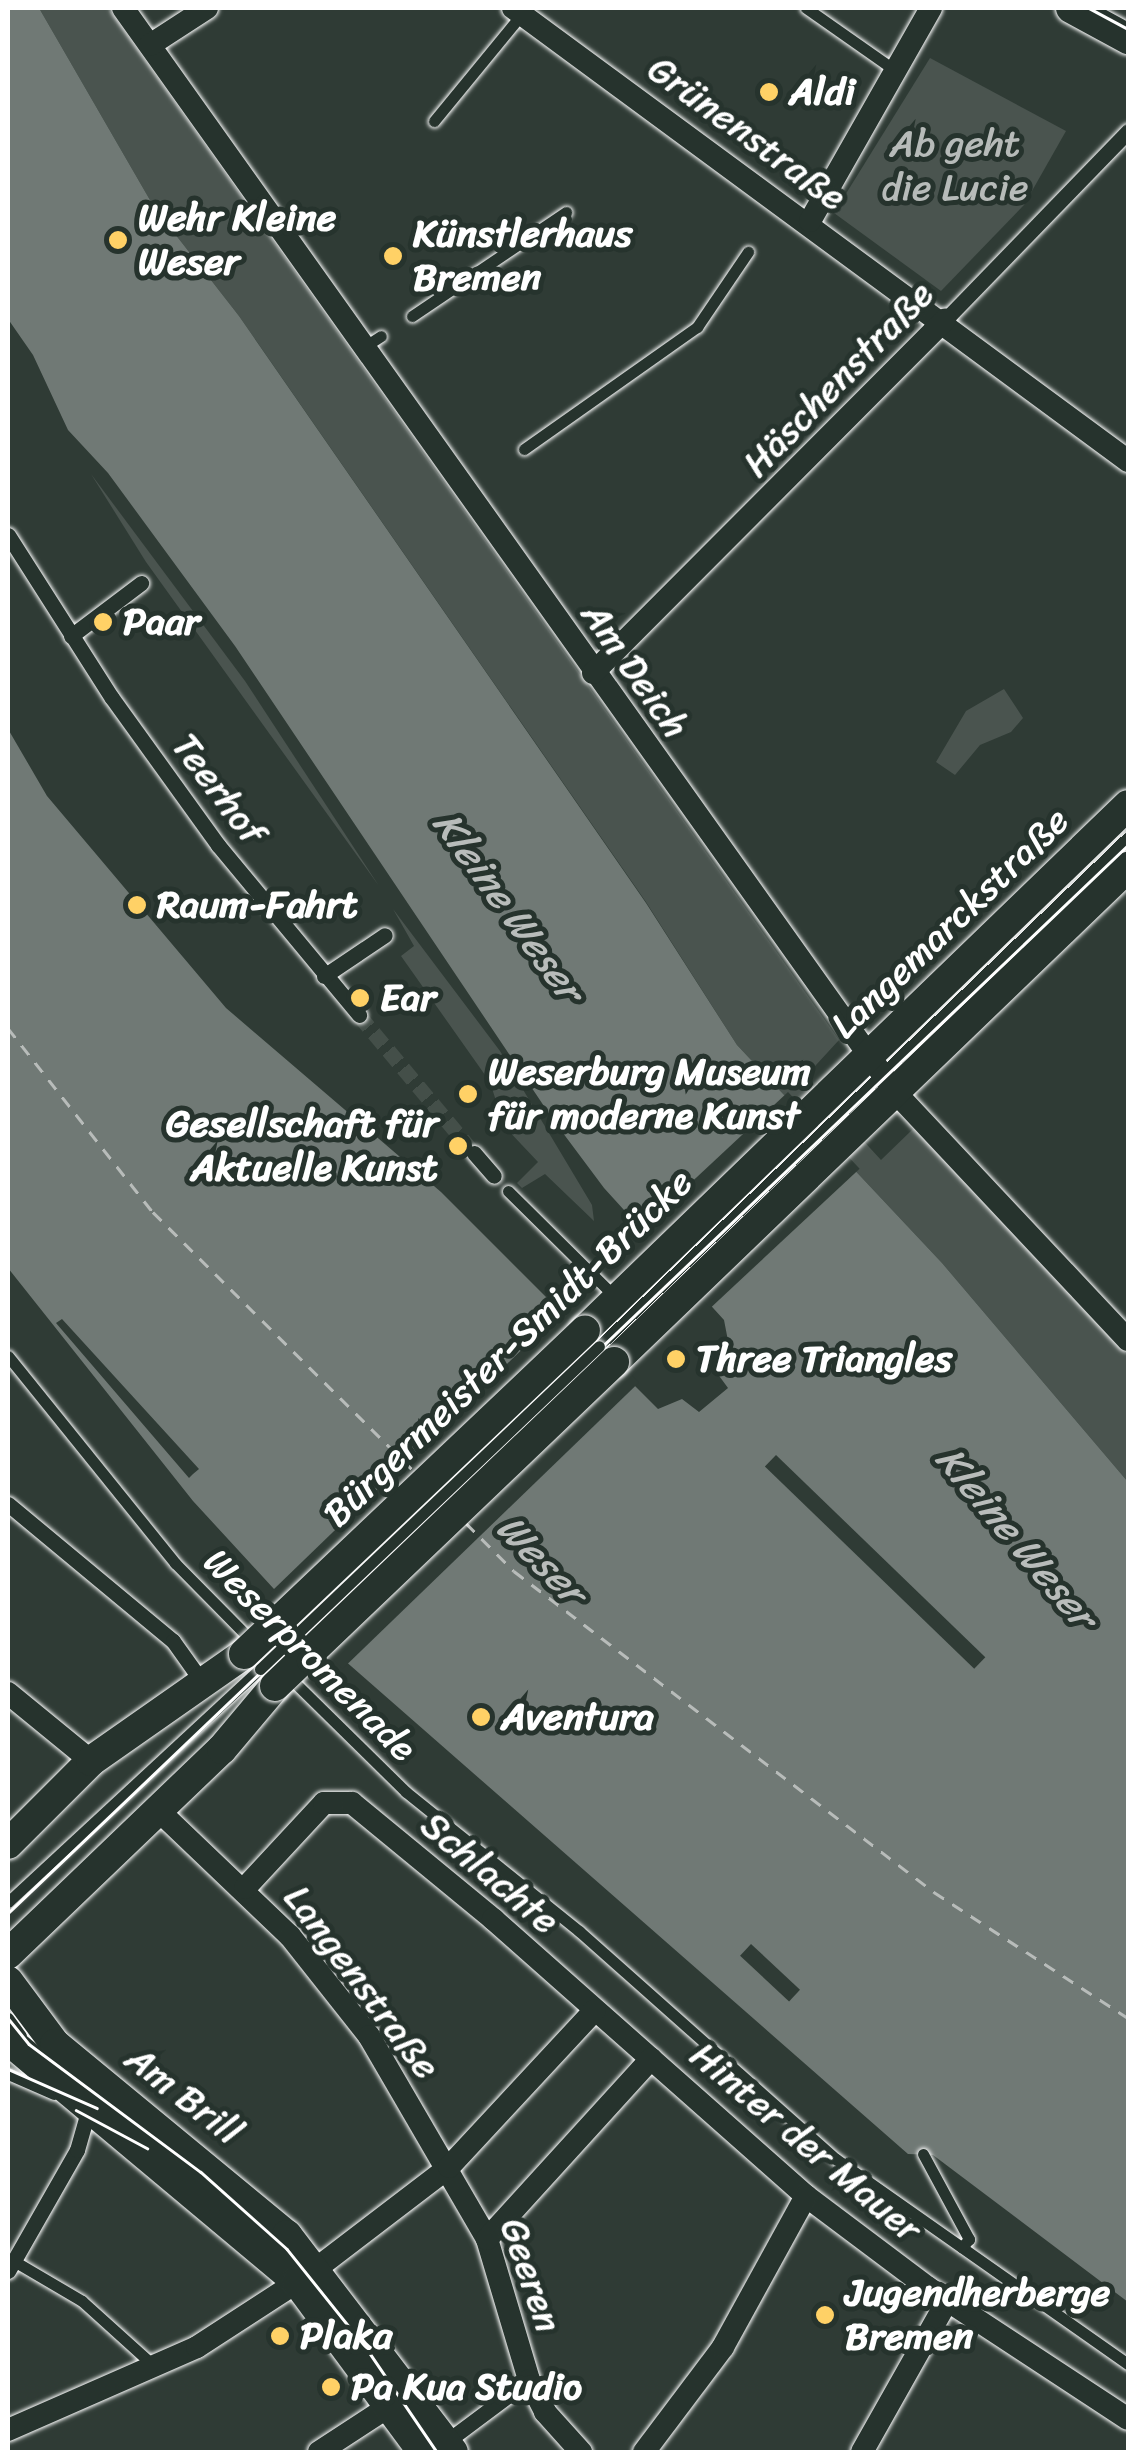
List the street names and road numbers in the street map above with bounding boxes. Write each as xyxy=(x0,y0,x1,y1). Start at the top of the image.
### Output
street label: Grünenstraße xyxy=(639,46,855,220)
street label: Häschenstraße xyxy=(733,272,943,486)
street label: Am Deich xyxy=(572,593,698,747)
street label: Teerhof xyxy=(162,724,276,854)
street label: Langemarckstraße xyxy=(821,798,1079,1048)
street label: Bürgermeister-Smidt-Brücke xyxy=(314,1159,702,1537)
street label: Weserpromenade xyxy=(194,1539,426,1771)
street label: Schlachte xyxy=(412,1802,568,1944)
street label: Langenstraße xyxy=(274,1876,450,2088)
street label: Hinter der Mauer xyxy=(681,2032,931,2252)
street label: Am Brill xyxy=(116,2035,252,2155)
street label: Geeren xyxy=(490,2212,572,2338)

